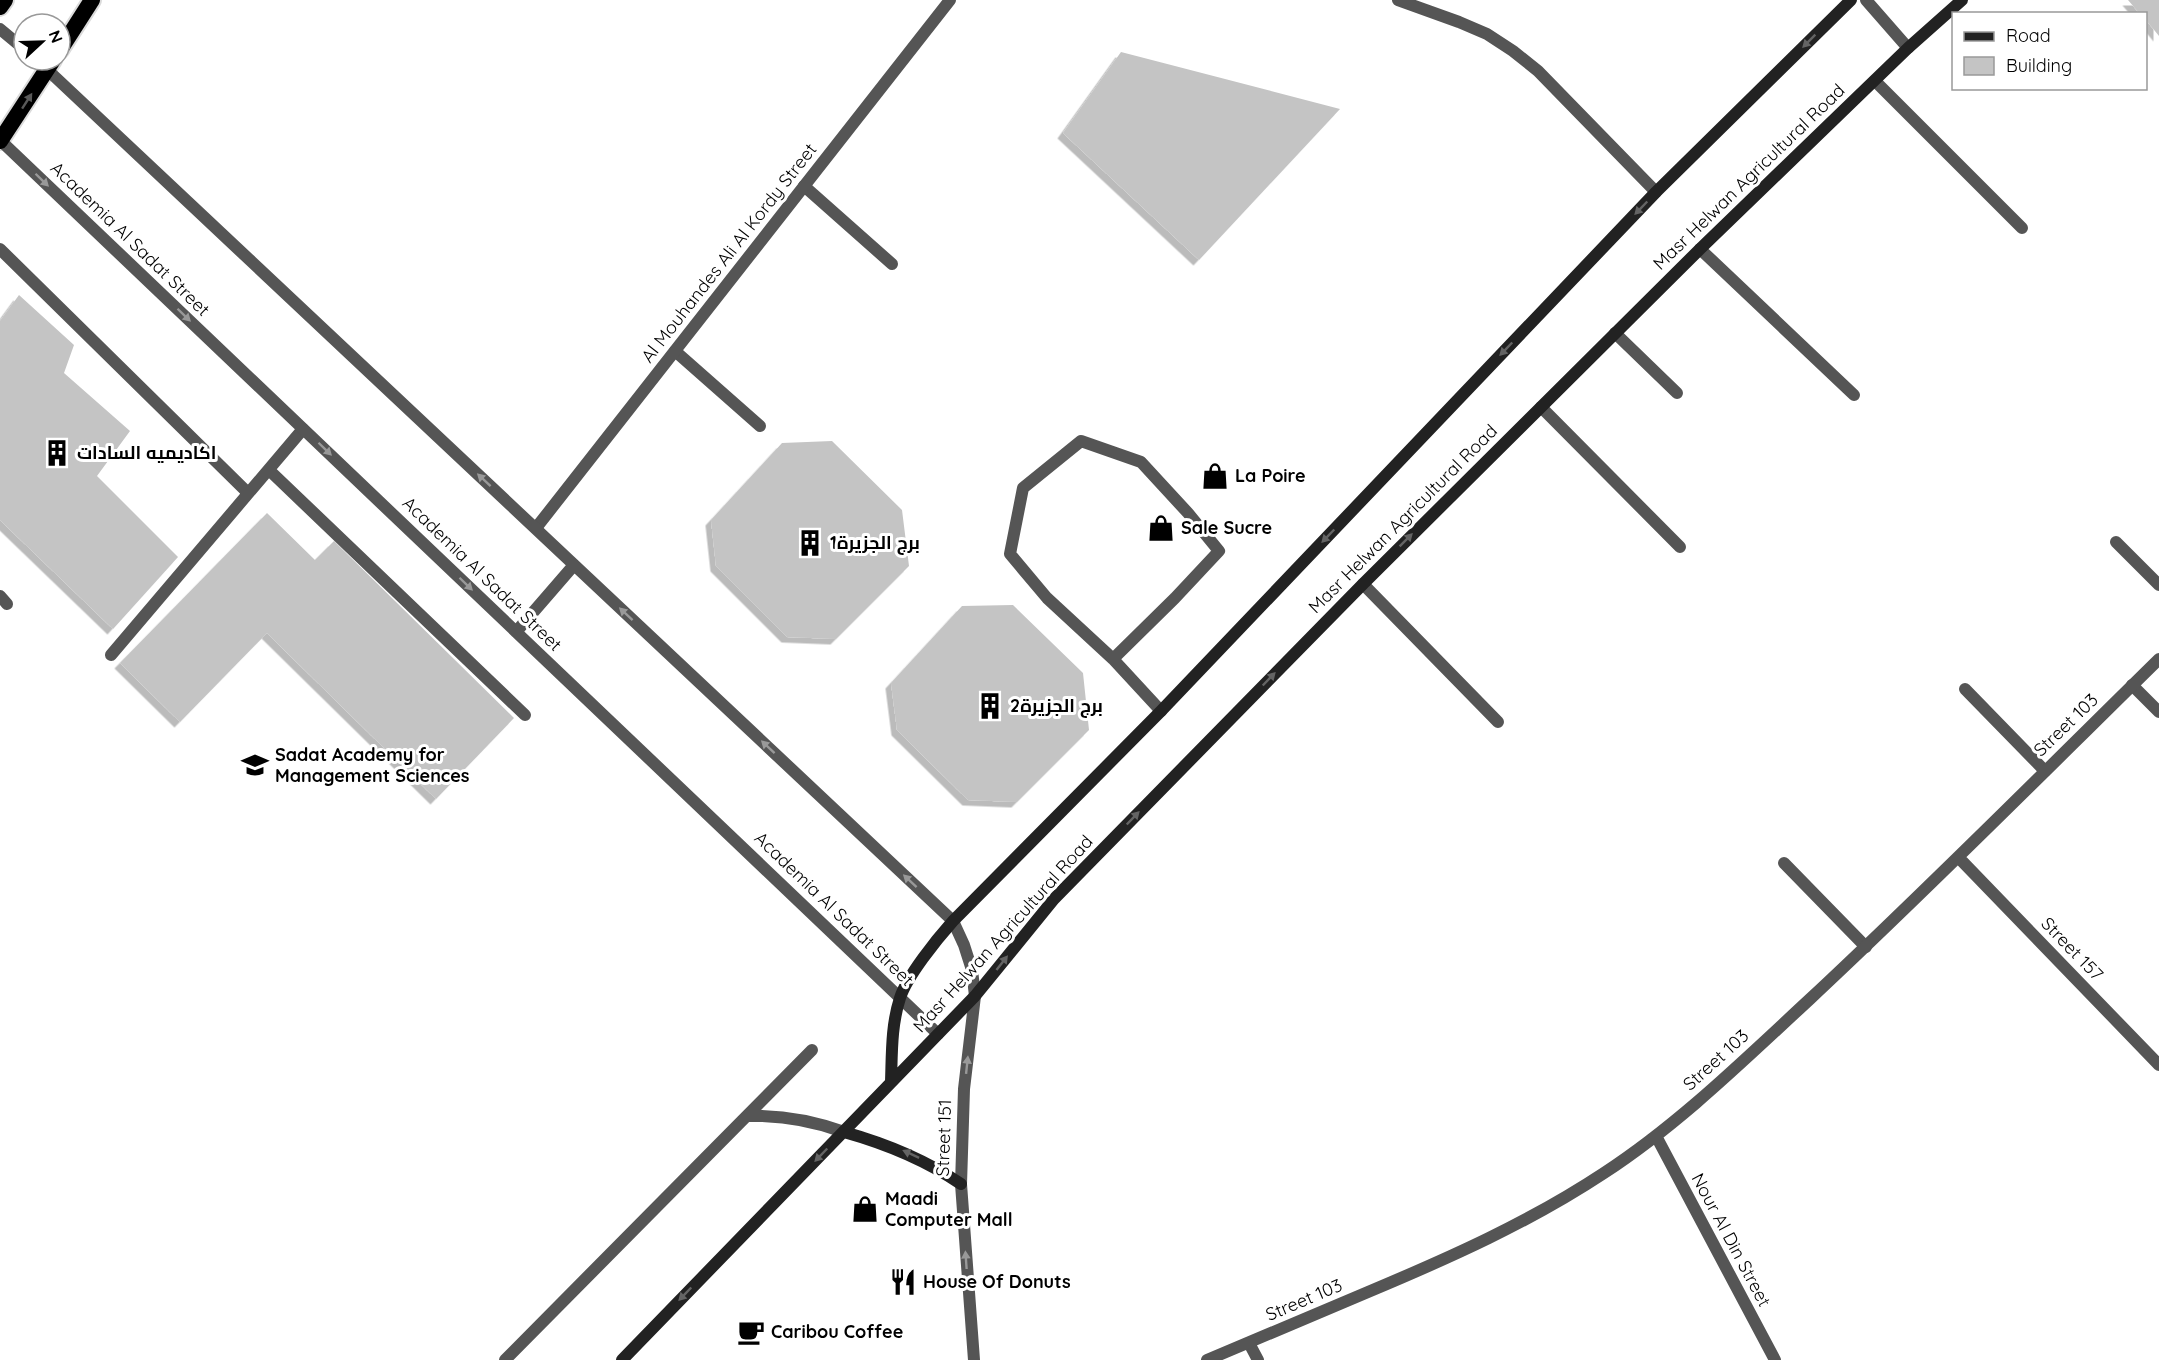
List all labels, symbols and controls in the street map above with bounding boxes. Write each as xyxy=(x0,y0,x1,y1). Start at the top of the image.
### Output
north arrow xyxy=(12,12,72,72)
legend xyxy=(1952,12,2147,90)
text: Road xyxy=(2006,24,2051,47)
text: N xyxy=(44,27,67,46)
one-way arrow xyxy=(1803,34,1817,48)
text: Building xyxy=(2006,54,2072,77)
street label: Masr Helwan Agricultural Road xyxy=(1648,79,1849,274)
one-way arrow xyxy=(21,92,32,109)
street label: Al Mouhandes Ali Al Kordy Street xyxy=(636,138,822,367)
street label: Academia Al Sadat Street xyxy=(46,156,215,321)
one-way arrow xyxy=(35,173,50,187)
one-way arrow xyxy=(1634,201,1648,216)
one-way arrow xyxy=(176,307,190,321)
one-way arrow xyxy=(1500,342,1514,356)
street label: Masr Helwan Agricultural Road xyxy=(1303,419,1502,618)
building icon: اكاديميه السادات xyxy=(42,438,72,468)
place label: اكاديميه السادات xyxy=(77,441,216,464)
one-way arrow xyxy=(317,442,332,456)
shop icon: La Poire xyxy=(1200,461,1230,491)
place label: La Poire xyxy=(1235,464,1306,487)
one-way arrow xyxy=(477,473,492,487)
street label: Academia Al Sadat Street xyxy=(398,491,567,656)
shop icon: Sale Sucre xyxy=(1146,513,1176,543)
place label: Sale Sucre xyxy=(1181,516,1272,539)
building icon: برج الجزيرة1 xyxy=(795,528,825,558)
one-way arrow xyxy=(1321,528,1335,543)
place label: برج الجزيرة1 xyxy=(830,531,920,555)
one-way arrow xyxy=(1399,534,1413,548)
one-way arrow xyxy=(458,577,473,591)
one-way arrow xyxy=(619,608,634,621)
one-way arrow xyxy=(1262,673,1276,687)
street label: Street 103 xyxy=(2029,688,2103,761)
building icon: برج الجزيرة2 xyxy=(975,691,1005,721)
place label: برج الجزيرة2 xyxy=(1010,694,1103,718)
one-way arrow xyxy=(761,740,776,754)
place label: Sadat Academy for Management Sciences xyxy=(275,743,470,787)
school or university icon: Sadat Academy for Management Sciences xyxy=(240,750,270,780)
one-way arrow xyxy=(1126,811,1140,826)
street label: Academia Al Sadat Street xyxy=(750,826,919,991)
street label: Masr Helwan Agricultural Road xyxy=(908,830,1097,1037)
one-way arrow xyxy=(903,875,918,888)
street label: Street 157 xyxy=(2036,912,2108,985)
one-way arrow xyxy=(995,955,1007,970)
street label: Street 103 xyxy=(1678,1024,1753,1095)
one-way arrow xyxy=(962,1056,972,1075)
street label: Street 151 xyxy=(931,1099,956,1177)
one-way arrow xyxy=(815,1147,829,1161)
one-way arrow xyxy=(902,1150,919,1159)
street label: Nour Al Din Street xyxy=(1687,1169,1776,1311)
place label: Maadi Computer Mall xyxy=(885,1187,1013,1231)
shop icon: Maadi Computer Mall xyxy=(850,1194,880,1224)
one-way arrow xyxy=(962,1250,971,1269)
restaurant icon: House Of Donuts xyxy=(888,1267,918,1297)
place label: House Of Donuts xyxy=(923,1270,1071,1293)
street label: Street 103 xyxy=(1262,1273,1346,1326)
one-way arrow xyxy=(679,1287,693,1301)
cafe icon: Caribou Coffee xyxy=(736,1317,766,1347)
place label: Caribou Coffee xyxy=(771,1320,903,1343)

